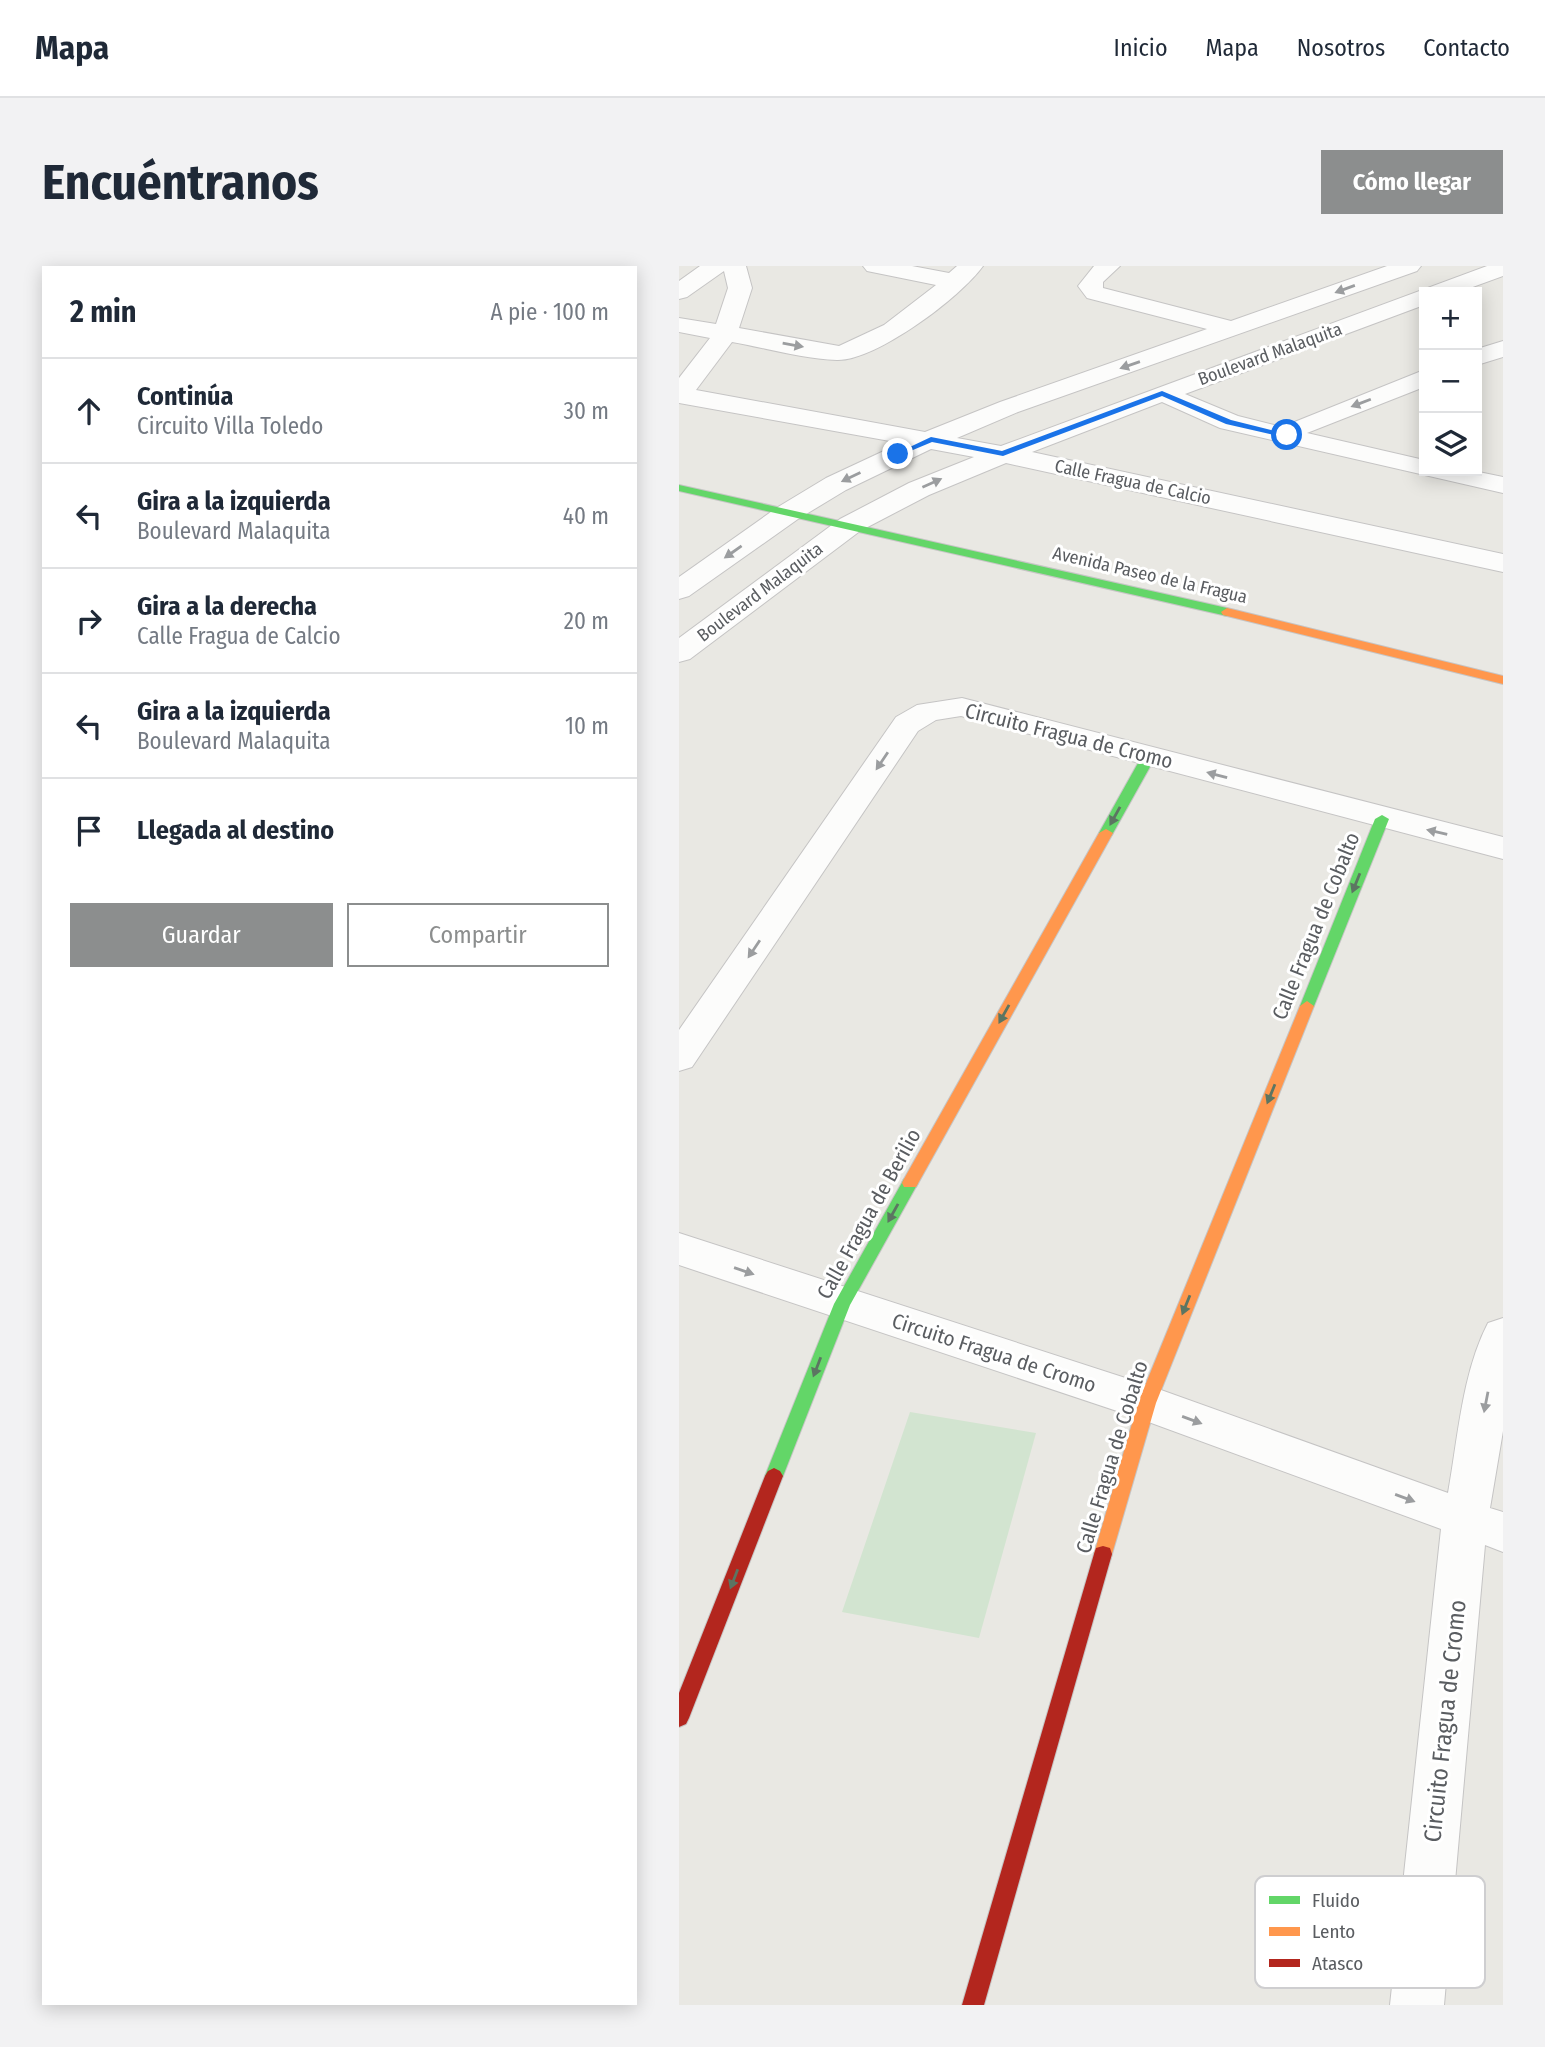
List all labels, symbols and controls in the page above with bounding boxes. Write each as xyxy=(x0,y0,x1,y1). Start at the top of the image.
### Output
text: Mapa xyxy=(35,28,109,68)
text: Inicio xyxy=(1114,34,1168,62)
text: Mapa xyxy=(1206,34,1259,62)
text: Nosotros xyxy=(1297,34,1385,62)
text: Contacto xyxy=(1423,34,1510,62)
button: Cómo llegar xyxy=(1321,150,1503,214)
text: Encuéntranos xyxy=(42,153,319,212)
one-way arrow xyxy=(1334,284,1355,295)
map controls xyxy=(1419,287,1482,476)
button: + xyxy=(1419,287,1482,350)
text: 2 min xyxy=(70,294,137,330)
text: A pie · 100 m xyxy=(490,298,609,326)
street label: Boulevard Malaquita xyxy=(1195,318,1345,390)
one-way arrow xyxy=(782,340,804,351)
button: − xyxy=(1419,350,1482,413)
one-way arrow xyxy=(1120,360,1141,371)
text: Continúa xyxy=(137,381,234,412)
icon: ahead xyxy=(70,392,108,430)
text: 30 m xyxy=(564,397,609,425)
one-way arrow xyxy=(1351,397,1372,408)
text: Circuito Villa Toledo xyxy=(137,412,323,440)
button: layers xyxy=(1419,413,1482,476)
route start xyxy=(1271,419,1302,450)
route end xyxy=(882,438,913,469)
street label: Calle Fragua de Calcio xyxy=(1053,455,1213,509)
one-way arrow xyxy=(841,471,861,482)
one-way arrow xyxy=(922,477,943,488)
text: Gira a la izquierda xyxy=(137,486,331,517)
icon: left xyxy=(70,497,108,535)
text: 40 m xyxy=(563,502,609,530)
text: Boulevard Malaquita xyxy=(137,517,331,545)
street label: Boulevard Malaquita xyxy=(693,538,827,646)
street label: Avenida Paseo de la Fragua xyxy=(1051,542,1250,608)
one-way arrow xyxy=(724,545,742,559)
text: Gira a la derecha xyxy=(137,591,317,622)
icon: right xyxy=(70,602,108,640)
text: 20 m xyxy=(564,607,609,635)
text: Calle Fragua de Calcio xyxy=(137,622,340,650)
text: Gira a la izquierda xyxy=(137,696,331,727)
street label: Circuito Fragua de Cromo xyxy=(962,698,1176,774)
icon: left xyxy=(70,707,108,745)
text: 10 m xyxy=(565,712,609,740)
text: Boulevard Malaquita xyxy=(137,727,331,755)
one-way arrow xyxy=(875,752,889,770)
one-way arrow xyxy=(1206,769,1227,779)
one-way arrow xyxy=(1109,806,1121,825)
icon: arrive xyxy=(70,812,108,850)
text: Llegada al destino xyxy=(137,815,334,846)
one-way arrow xyxy=(1425,826,1447,837)
street label: Calle Fragua de Cobalto xyxy=(1266,828,1366,1024)
one-way arrow xyxy=(1351,872,1362,893)
button: Guardar xyxy=(70,903,333,967)
button: Compartir xyxy=(347,903,609,967)
one-way arrow xyxy=(747,940,761,958)
one-way arrow xyxy=(998,1004,1010,1024)
one-way arrow xyxy=(1266,1083,1277,1104)
street label: Calle Fragua de Berilio xyxy=(811,1124,927,1304)
one-way arrow xyxy=(887,1203,899,1222)
one-way arrow xyxy=(733,1266,754,1276)
one-way arrow xyxy=(1181,1294,1192,1315)
street label: Circuito Fragua de Cromo xyxy=(889,1308,1099,1398)
one-way arrow xyxy=(811,1357,822,1378)
street label: Calle Fragua de Cobalto xyxy=(1070,1358,1154,1556)
one-way arrow xyxy=(1480,1391,1491,1413)
one-way arrow xyxy=(1181,1414,1202,1425)
one-way arrow xyxy=(1395,1493,1416,1504)
one-way arrow xyxy=(728,1569,739,1590)
street label: Circuito Fragua de Cromo xyxy=(1418,1598,1472,1844)
legend xyxy=(1255,1876,1485,1988)
text: Fluido xyxy=(1312,1889,1360,1912)
text: Lento xyxy=(1312,1920,1355,1943)
text: Atasco xyxy=(1312,1952,1363,1975)

